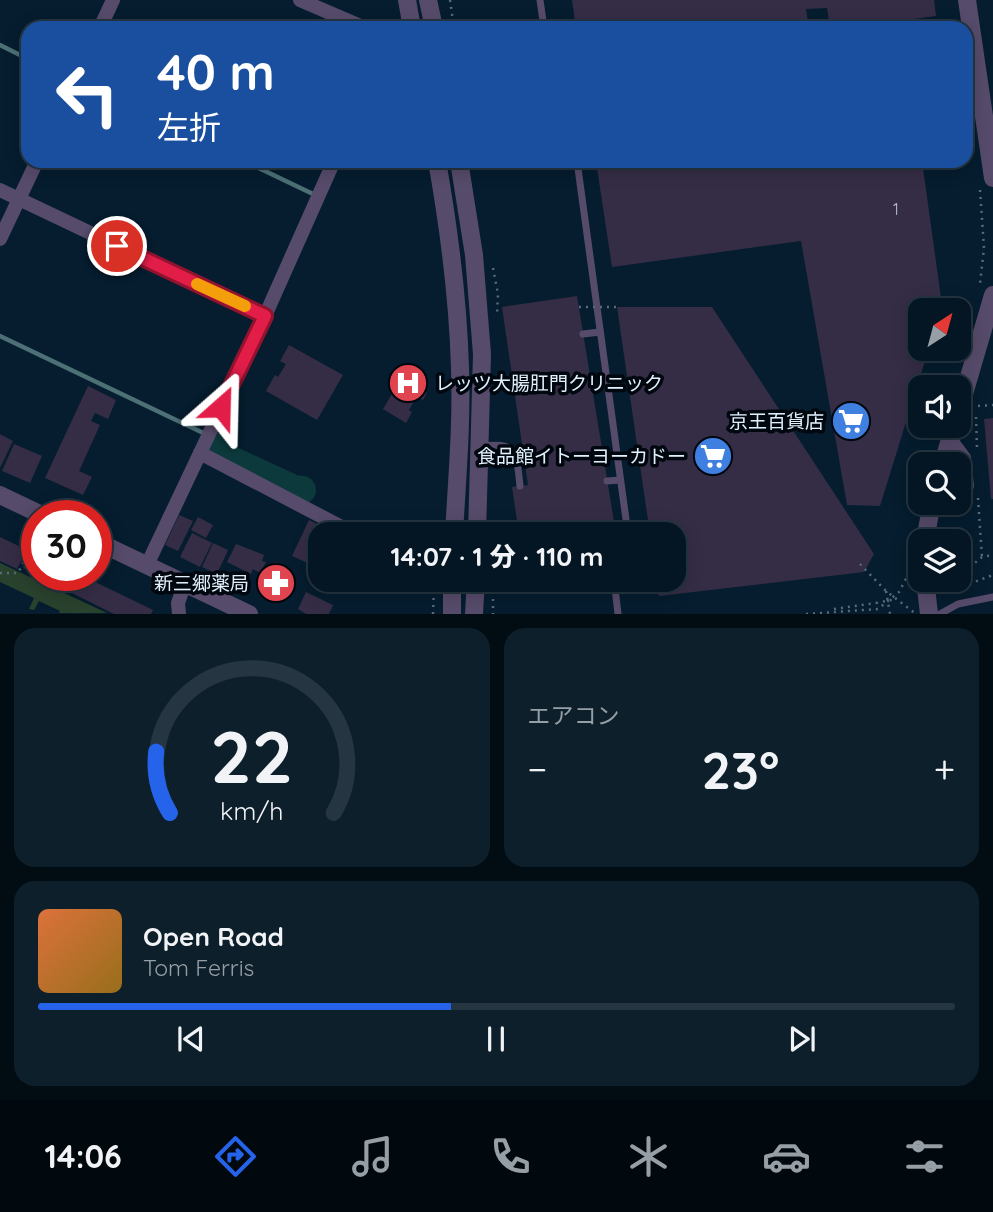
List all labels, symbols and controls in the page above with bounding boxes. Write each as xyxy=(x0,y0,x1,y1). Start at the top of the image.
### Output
text: 40 m xyxy=(157,41,275,102)
icon: left xyxy=(42,49,133,140)
text: 左折 xyxy=(157,107,221,147)
house number: 1 xyxy=(893,199,899,219)
pin xyxy=(87,216,147,276)
icon: arrive xyxy=(98,227,136,265)
north arrow xyxy=(908,298,971,360)
map controls xyxy=(908,298,971,592)
hospital icon: レッツ大腸肛門クリニック xyxy=(387,362,429,404)
position arrow xyxy=(184,370,258,444)
place label: レッツ大腸肛門クリニック xyxy=(435,371,663,395)
button: sound xyxy=(908,375,971,438)
supermarket icon: 京王百貨店 xyxy=(830,400,872,442)
place label: 京王百貨店 xyxy=(729,409,824,433)
supermarket icon: 食品館イトーヨーカドー xyxy=(692,435,734,477)
place label: 食品館イトーヨーカドー xyxy=(477,444,686,468)
button: search xyxy=(908,452,971,515)
speed limit sign: 30 xyxy=(21,500,112,591)
button: layers xyxy=(908,529,971,592)
text: 14:07 · 1 分 · 110 m xyxy=(390,540,604,573)
pharmacy icon: 新三郷薬局 xyxy=(255,562,297,604)
place label: 新三郷薬局 xyxy=(154,571,249,595)
text: エアコン xyxy=(528,701,620,730)
text: 22 xyxy=(210,711,293,802)
text: 23° xyxy=(701,737,779,802)
text: − xyxy=(528,745,547,793)
text: + xyxy=(934,745,955,793)
text: km/h xyxy=(220,795,283,826)
text: Open Road xyxy=(143,920,284,953)
text: Tom Ferris xyxy=(143,953,254,982)
icon: previous xyxy=(172,1020,210,1058)
icon: pause xyxy=(477,1020,515,1058)
icon: next xyxy=(783,1020,821,1058)
icon: directions xyxy=(211,1132,260,1181)
icon: music xyxy=(348,1132,397,1181)
icon: phone xyxy=(486,1132,535,1181)
icon: climate xyxy=(624,1132,673,1181)
icon: car xyxy=(762,1132,811,1181)
icon: filters xyxy=(900,1132,949,1181)
text: 14:06 xyxy=(44,1136,122,1176)

